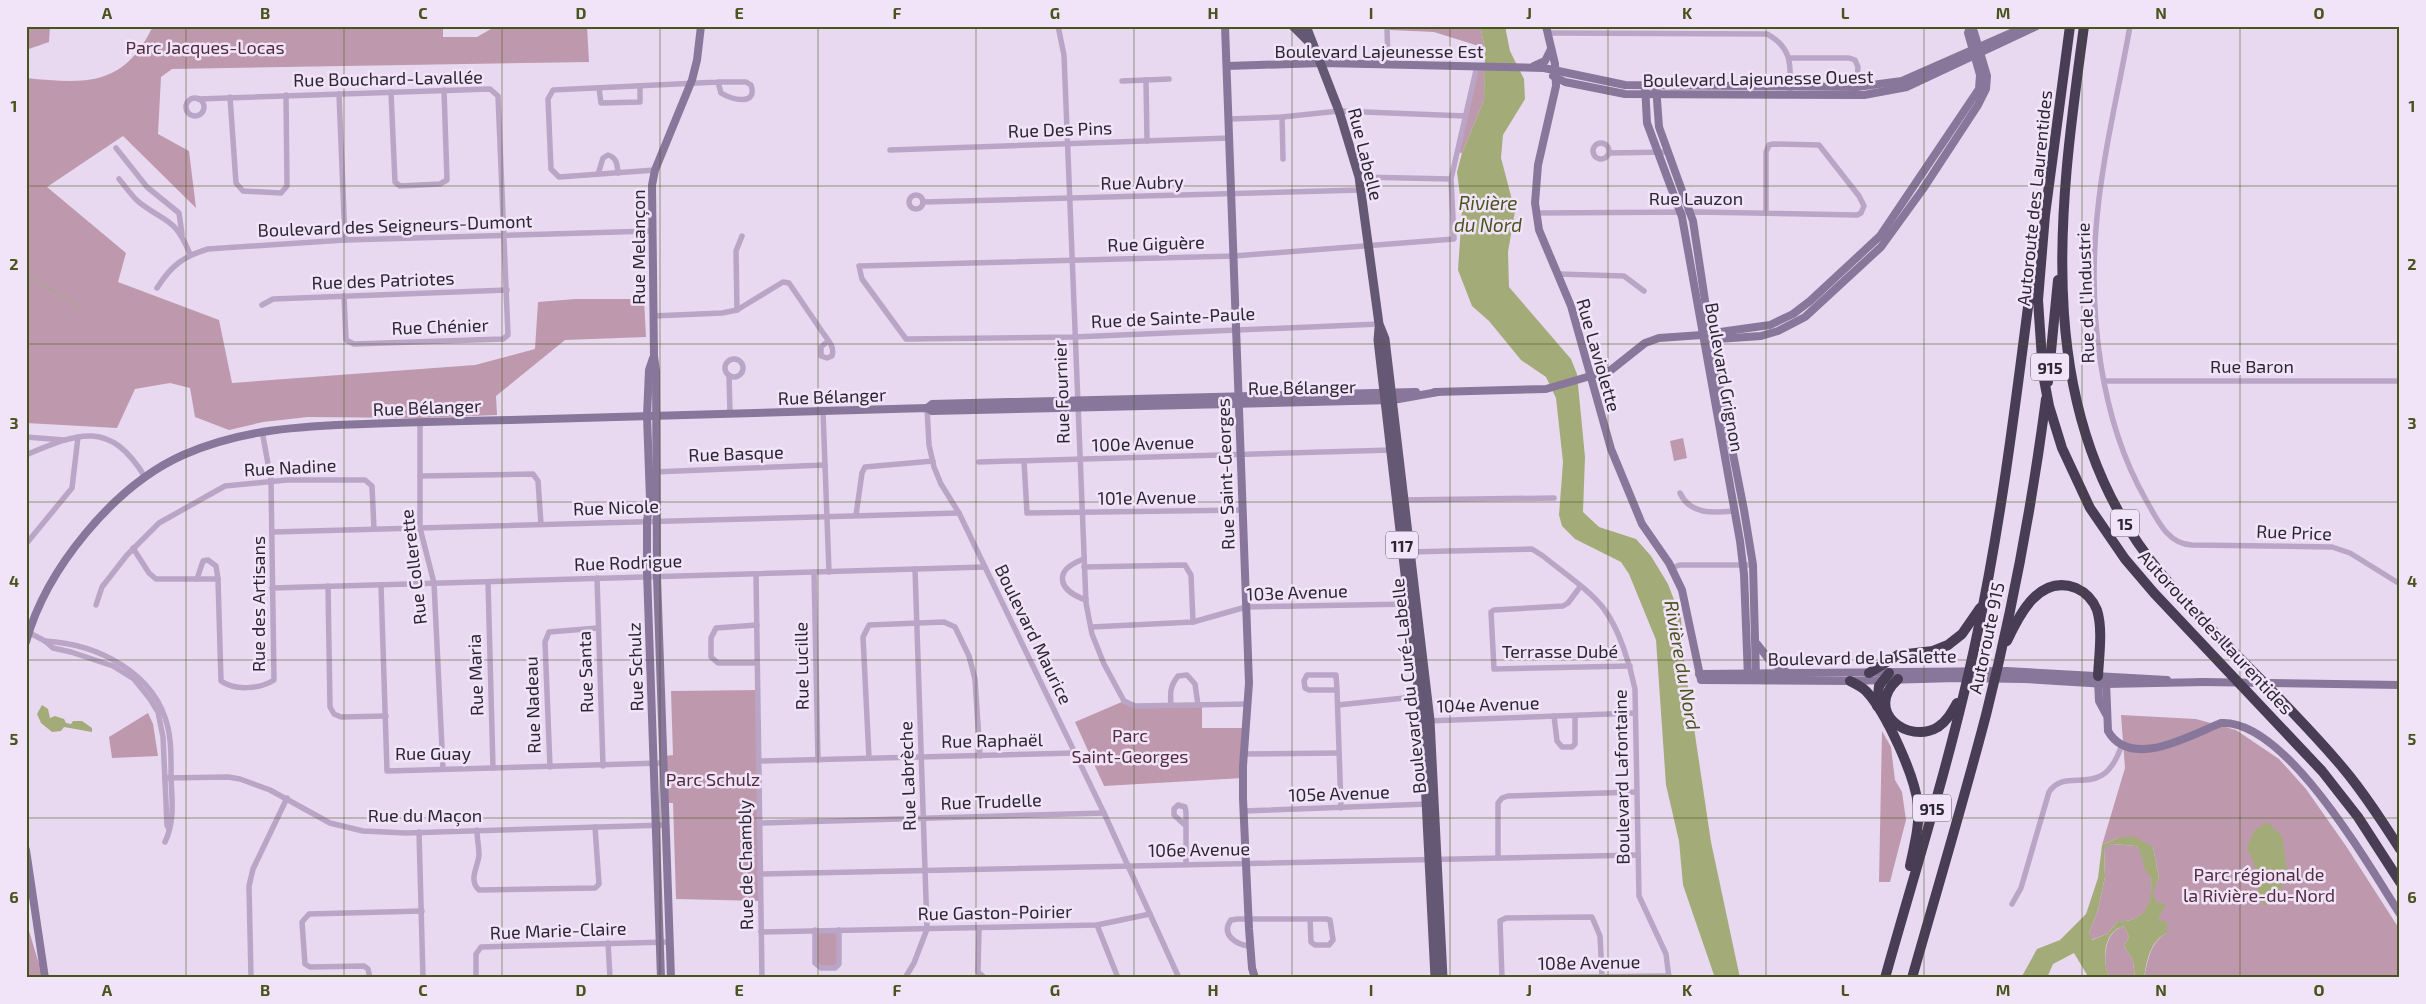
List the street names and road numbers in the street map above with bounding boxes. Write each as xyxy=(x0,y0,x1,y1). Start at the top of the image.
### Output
street label: Boulevard Lajeunesse Est xyxy=(1274,40,1484,62)
street label: Rue Bouchard-Lavallée xyxy=(293,65,483,91)
street label: Boulevard Lajeunesse Ouest xyxy=(1642,65,1874,91)
street label: Autoroute des Laurentides xyxy=(2012,89,2056,307)
street label: Rue Labelle xyxy=(1344,105,1388,203)
street label: Rue Des Pins xyxy=(1007,116,1113,142)
street label: Rue Aubry xyxy=(1100,170,1184,194)
street label: Rue Lauzon xyxy=(1649,187,1743,209)
street label: Rue Melançon xyxy=(627,189,650,305)
street label: Boulevard des Seigneurs-Dumont xyxy=(257,209,533,241)
street label: Rue de l'Industrie xyxy=(2072,222,2098,364)
street label: Rue Giguère xyxy=(1107,230,1205,256)
street label: Rue des Patriotes xyxy=(311,267,455,293)
street label: Rue Laviolette xyxy=(1572,296,1626,414)
street label: Boulevard Grignon xyxy=(1701,300,1749,454)
street label: Rue de Sainte-Paule xyxy=(1090,302,1256,332)
street label: Rue Chénier xyxy=(391,313,489,339)
street label: Rue Fournier xyxy=(1048,340,1074,444)
road number: 915 xyxy=(2031,354,2069,381)
street label: Rue Baron xyxy=(2210,355,2294,377)
street label: Rue Bélanger xyxy=(1248,375,1356,399)
street label: Rue Bélanger xyxy=(777,383,887,409)
street label: Rue Bélanger xyxy=(372,394,482,420)
street label: Rue Saint-Georges xyxy=(1211,398,1239,550)
street label: 100e Avenue xyxy=(1091,430,1195,456)
street label: Rue Basque xyxy=(688,440,784,466)
street label: Rue Nadine xyxy=(243,454,337,480)
street label: 101e Avenue xyxy=(1097,485,1197,509)
street label: Rue Nicole xyxy=(573,495,659,519)
street label: Rue Collerette xyxy=(395,508,431,626)
road number: 15 xyxy=(2111,509,2139,536)
street label: Rue Price xyxy=(2256,520,2332,544)
road number: 117 xyxy=(1386,532,1418,558)
street label: Rue des Artisans xyxy=(247,536,269,672)
street label: Autoroute des Laurentides xyxy=(2134,545,2298,719)
street label: Rue Rodrigue xyxy=(574,549,682,575)
street label: Boulevard Maurice xyxy=(991,560,1077,708)
street label: Boulevard du Curé-Labelle xyxy=(1386,577,1430,795)
street label: 103e Avenue xyxy=(1246,579,1348,605)
street label: Autoroute 915 xyxy=(1963,580,2009,696)
street label: Rue Schulz xyxy=(622,622,648,712)
street label: Rue Lucille xyxy=(789,622,813,710)
street label: Rue Santa xyxy=(573,631,597,713)
street label: Rue Maria xyxy=(463,633,487,717)
street label: Terrasse Dubé xyxy=(1502,640,1618,662)
street label: Boulevard de la Salette xyxy=(1767,644,1957,670)
street label: Rue Nadeau xyxy=(519,656,545,754)
street label: Boulevard Lafontaine xyxy=(1608,689,1634,865)
street label: 104e Avenue xyxy=(1436,691,1540,717)
street label: Rue Labrèche xyxy=(894,721,920,831)
street label: Rue Raphaël xyxy=(941,728,1044,752)
street label: Rue Guay xyxy=(395,742,471,764)
street label: 105e Avenue xyxy=(1288,780,1390,806)
street label: Rue Trudelle xyxy=(940,788,1042,814)
road number: 915 xyxy=(1913,794,1951,821)
street label: Rue de Chambly xyxy=(733,799,757,930)
street label: Rue du Maçon xyxy=(368,804,482,827)
street label: 106e Avenue xyxy=(1148,837,1250,861)
street label: Rue Gaston-Poirier xyxy=(917,900,1073,924)
street label: Rue Marie-Claire xyxy=(489,917,627,943)
street label: 108e Avenue xyxy=(1538,950,1640,974)

